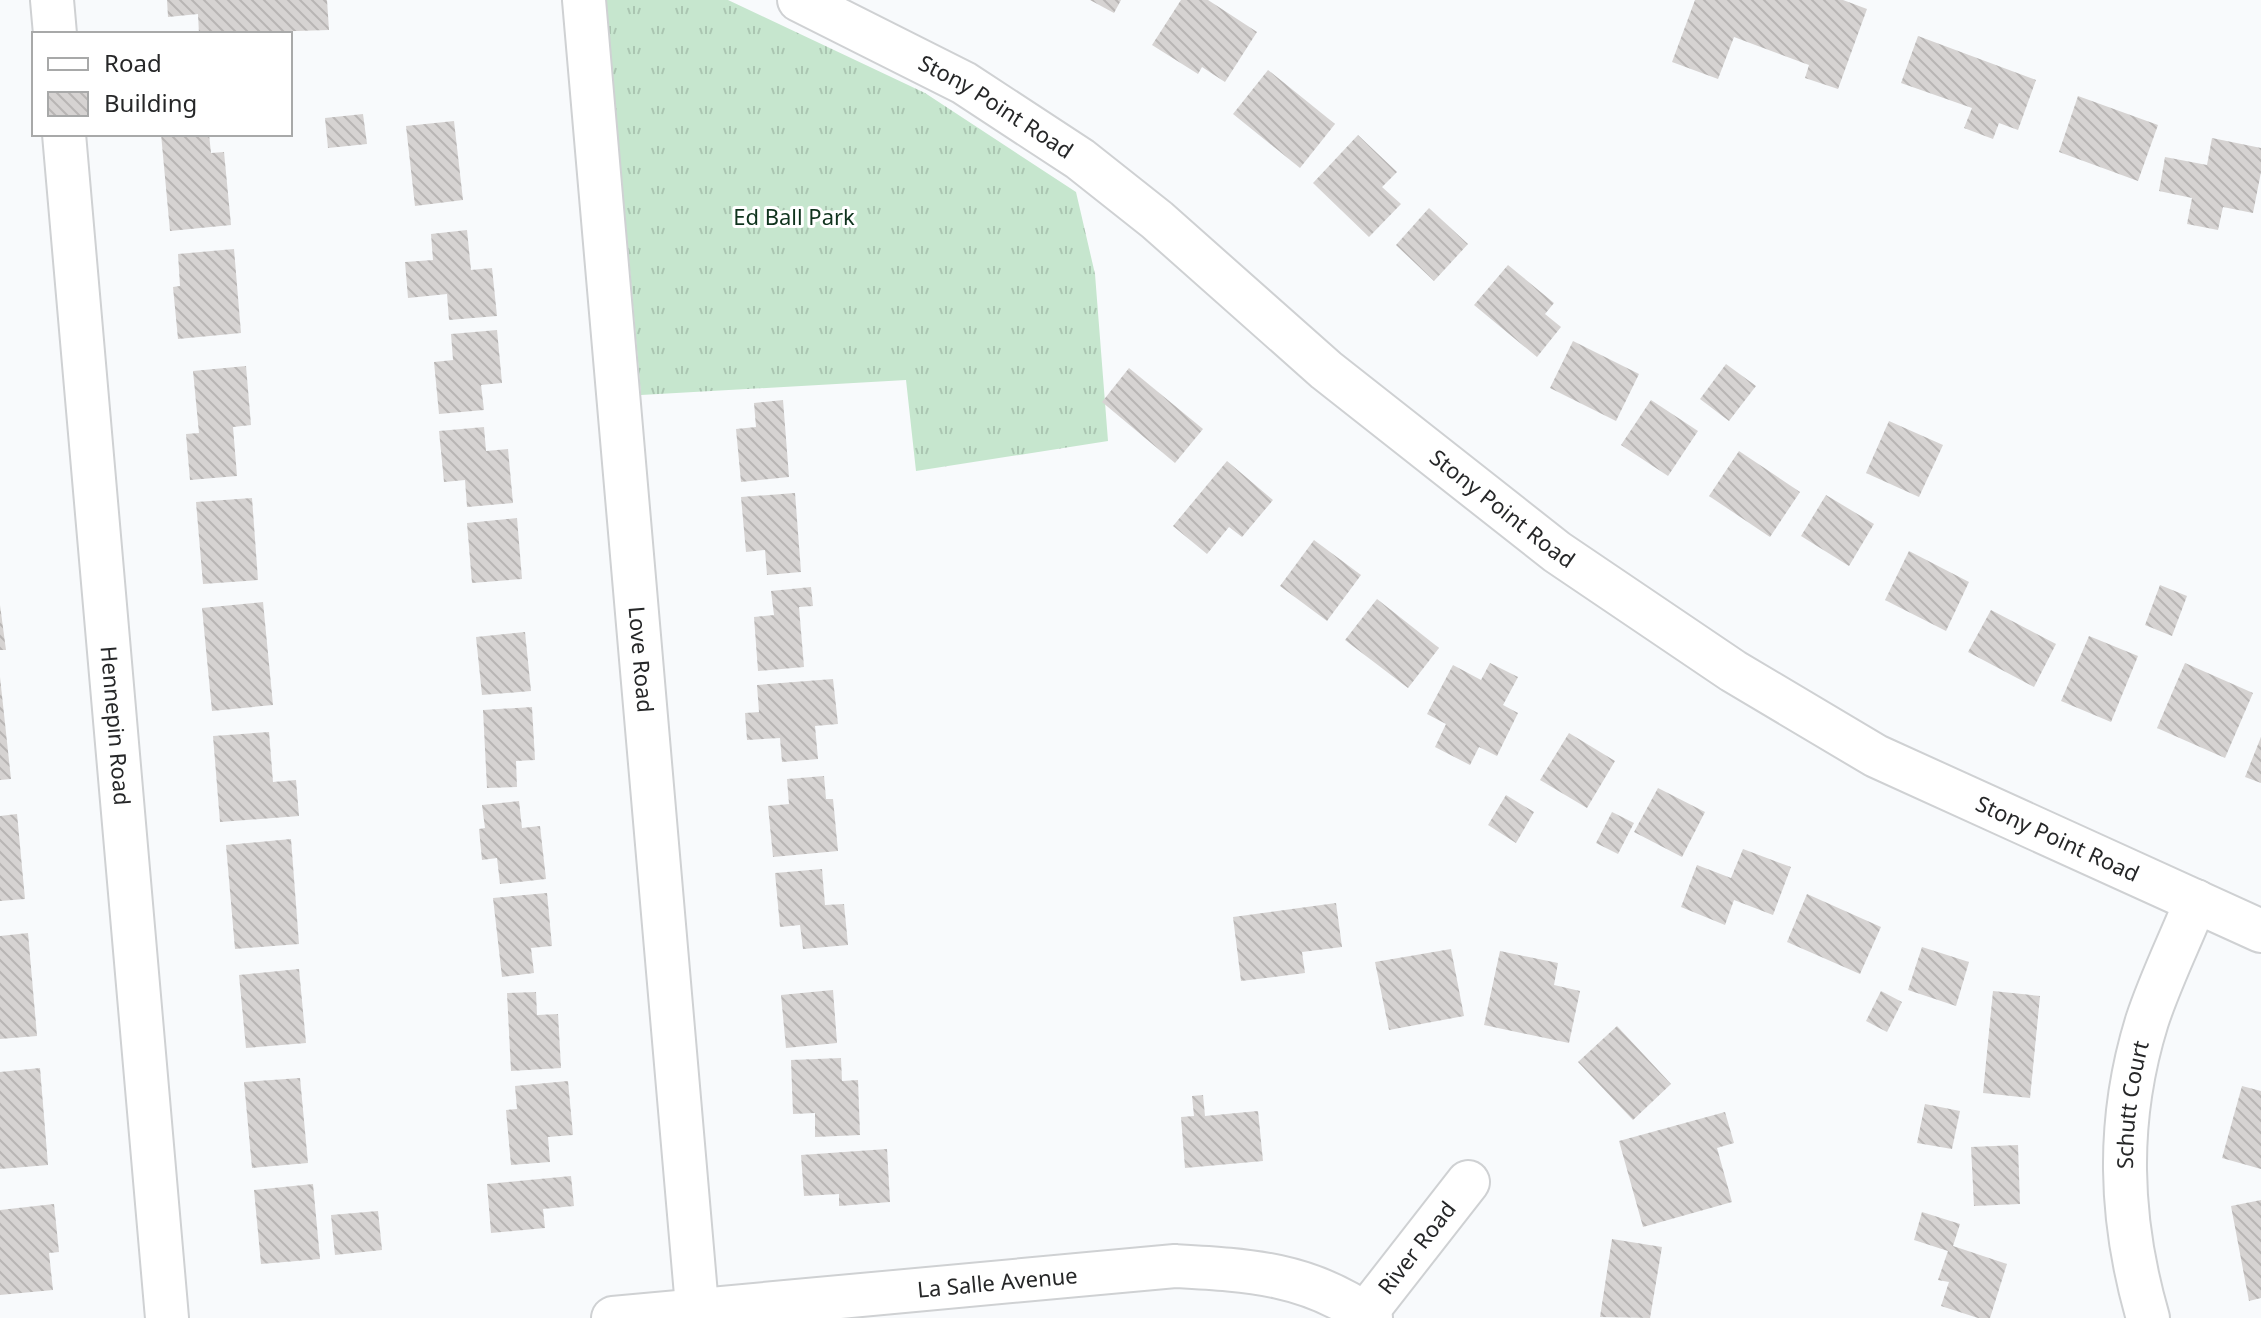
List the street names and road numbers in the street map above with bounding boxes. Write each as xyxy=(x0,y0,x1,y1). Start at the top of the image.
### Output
street label: Stony Point Road xyxy=(914,47,1079,165)
street label: Stony Point Road xyxy=(1424,442,1581,574)
street label: Love Road xyxy=(623,605,662,714)
street label: Hennepin Road xyxy=(95,645,138,807)
street label: Stony Point Road xyxy=(1972,788,2145,888)
street label: Schutt Court xyxy=(2109,1037,2155,1169)
street label: River Road xyxy=(1370,1194,1462,1300)
street label: La Salle Avenue xyxy=(916,1259,1079,1304)

